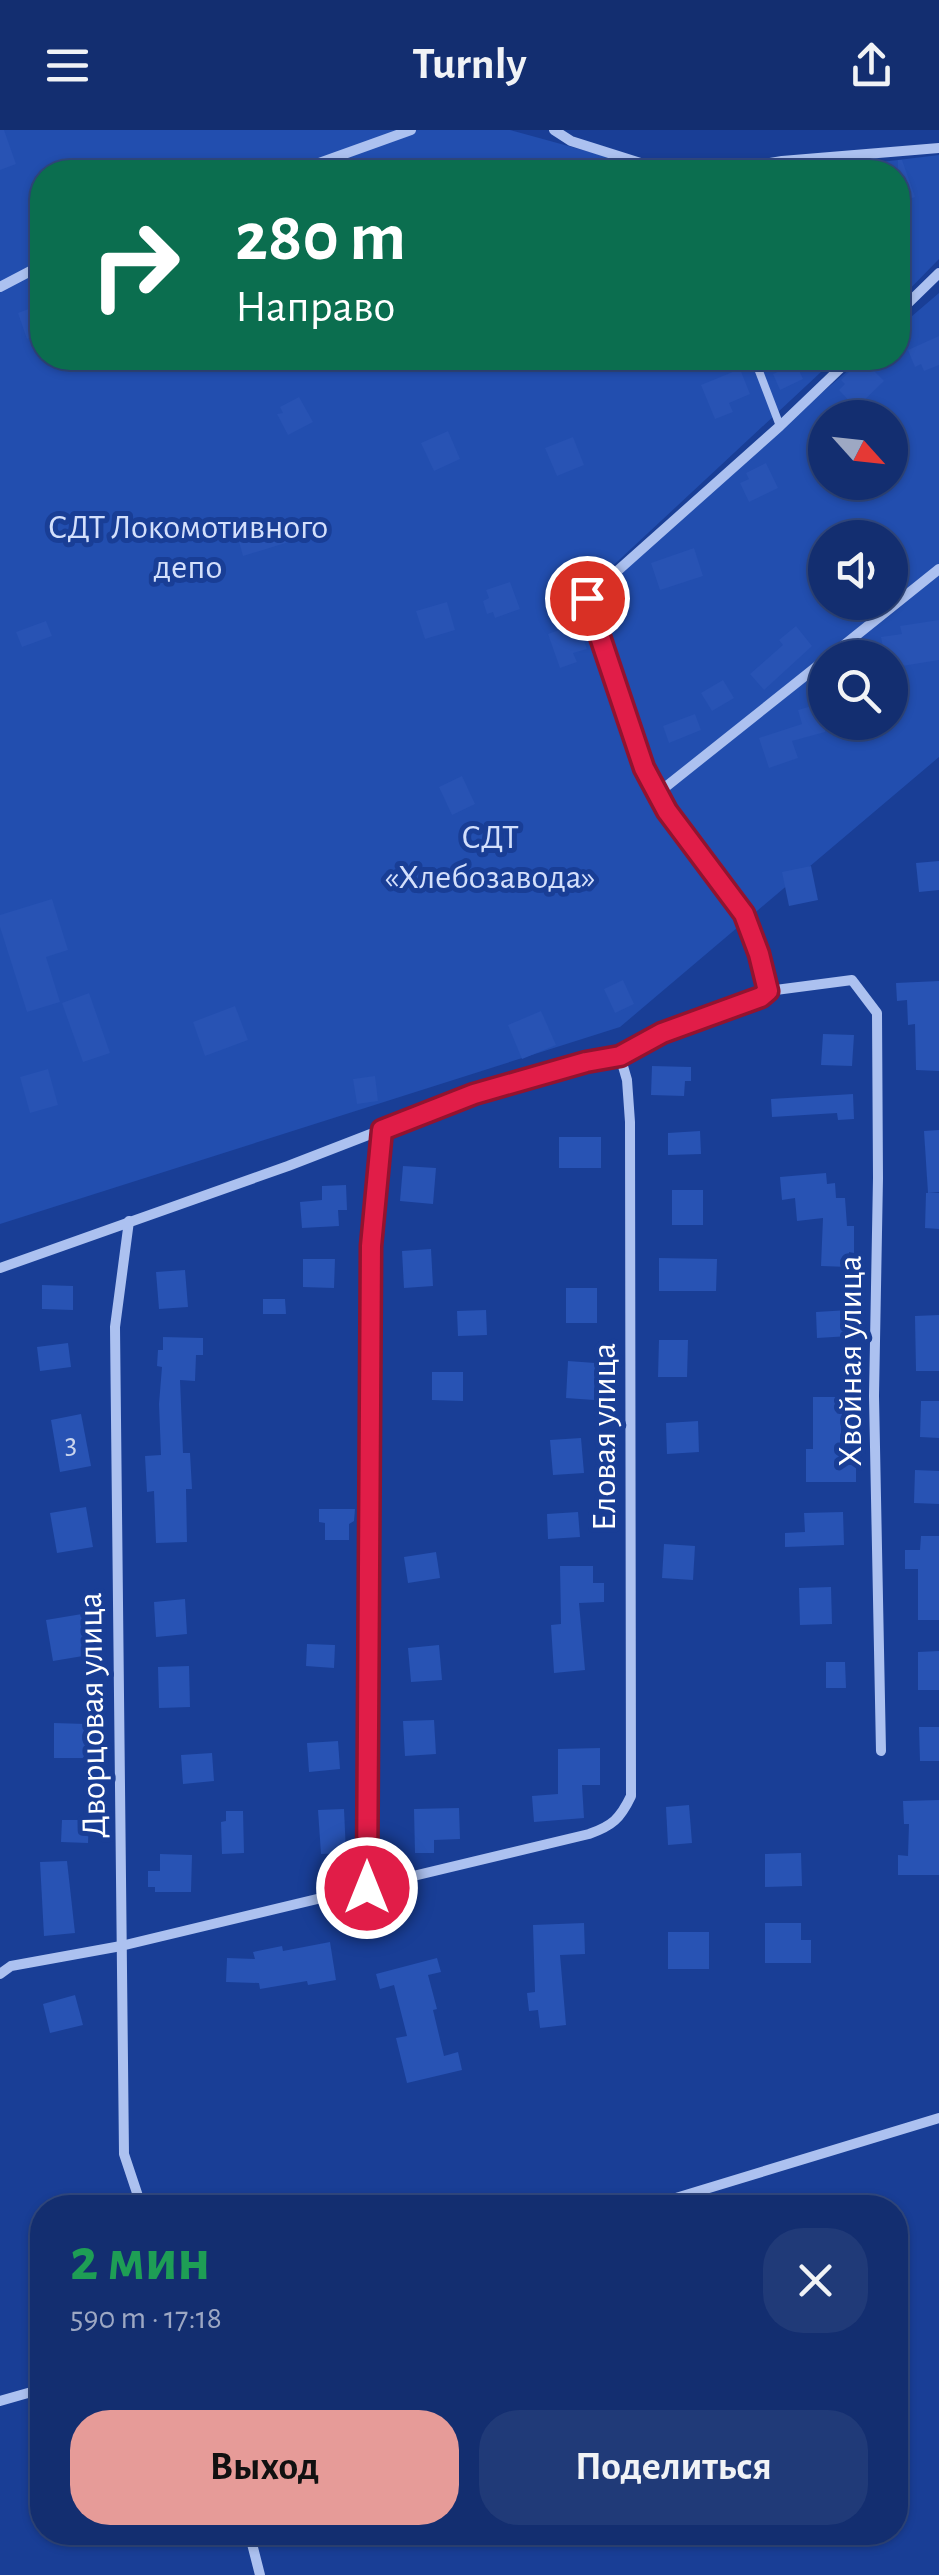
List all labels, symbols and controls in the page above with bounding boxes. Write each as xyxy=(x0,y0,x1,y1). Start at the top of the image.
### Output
icon: menu xyxy=(40,38,95,93)
icon: share xyxy=(844,38,899,93)
text: Turnly xyxy=(412,42,527,87)
icon: right xyxy=(70,200,200,330)
text: 280 m xyxy=(235,203,406,273)
text: Направо xyxy=(235,285,395,330)
north arrow xyxy=(808,400,908,500)
map controls xyxy=(808,400,908,740)
park label: СДТ Локомотивного депо xyxy=(48,510,328,585)
button: sound xyxy=(808,520,908,620)
pin xyxy=(545,556,630,641)
icon: arrive xyxy=(560,571,615,626)
button: search xyxy=(808,640,908,740)
park label: СДТ «Хлебозавода» xyxy=(384,820,596,895)
street label: Хвойная улица xyxy=(833,1255,868,1467)
street label: Еловая улица xyxy=(587,1343,622,1531)
house number: 3 xyxy=(65,1429,77,1459)
street label: Дворцовая улица xyxy=(73,1592,112,1838)
position arrow xyxy=(315,1836,419,1940)
button: close xyxy=(763,2228,868,2333)
text: 2 мин xyxy=(70,2231,210,2291)
text: 590 m · 17:18 xyxy=(70,2302,222,2334)
button: Выход xyxy=(70,2410,459,2525)
button: Поделиться xyxy=(479,2410,868,2525)

